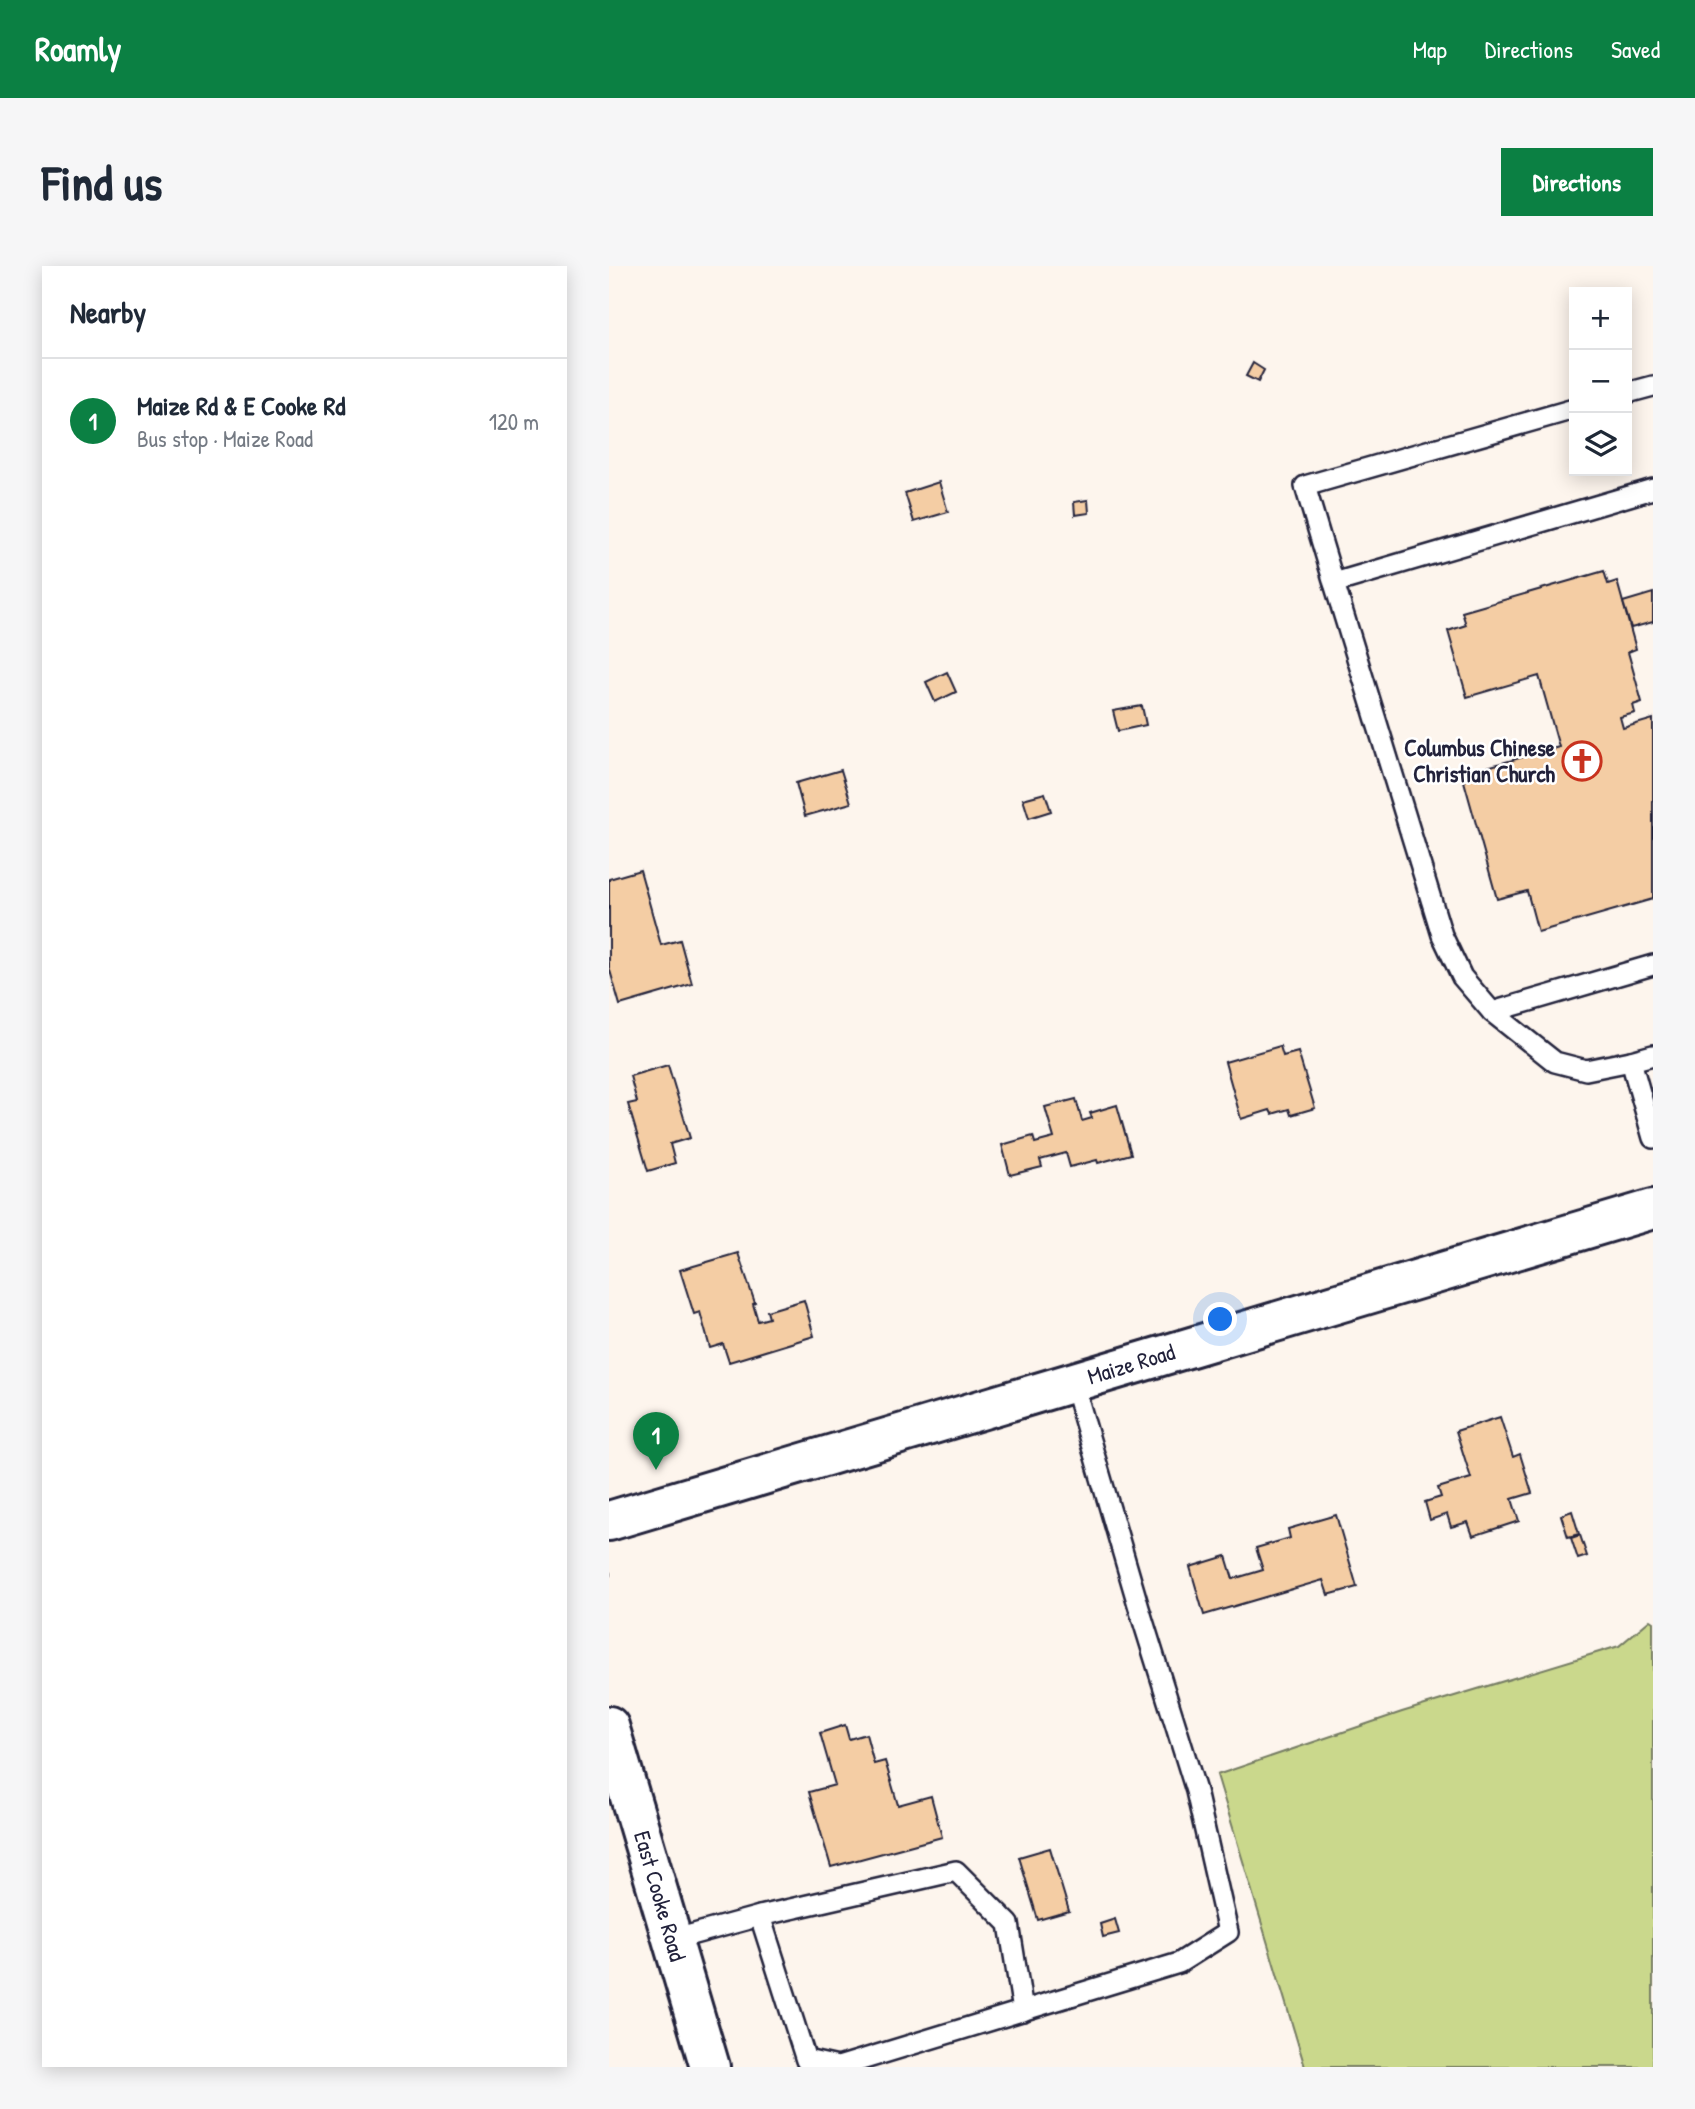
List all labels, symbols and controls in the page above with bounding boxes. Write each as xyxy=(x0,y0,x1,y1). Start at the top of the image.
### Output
text: Roamly xyxy=(35,27,121,71)
text: Map xyxy=(1413,33,1447,65)
text: Directions xyxy=(1485,33,1573,65)
text: Saved xyxy=(1611,33,1660,65)
button: Directions xyxy=(1501,148,1653,216)
text: Find us xyxy=(42,149,162,215)
map controls xyxy=(1569,287,1632,476)
button: + xyxy=(1569,287,1632,350)
text: Nearby xyxy=(70,292,146,332)
button: − xyxy=(1569,350,1632,413)
text: Maize Rd & E Cooke Rd xyxy=(137,388,345,423)
text: 1 xyxy=(89,406,97,437)
text: 120 m xyxy=(489,406,539,437)
button: layers xyxy=(1569,413,1632,476)
text: Bus stop · Maize Road xyxy=(137,423,313,454)
place label: Columbus Chinese Christian Church xyxy=(1404,732,1556,789)
church icon: Columbus Chinese Christian Church xyxy=(1561,740,1603,782)
your location xyxy=(1203,1302,1237,1336)
street label: Maize Road xyxy=(1083,1336,1178,1391)
pin: 1 xyxy=(633,1412,679,1470)
street label: East Cooke Road xyxy=(627,1827,694,1965)

